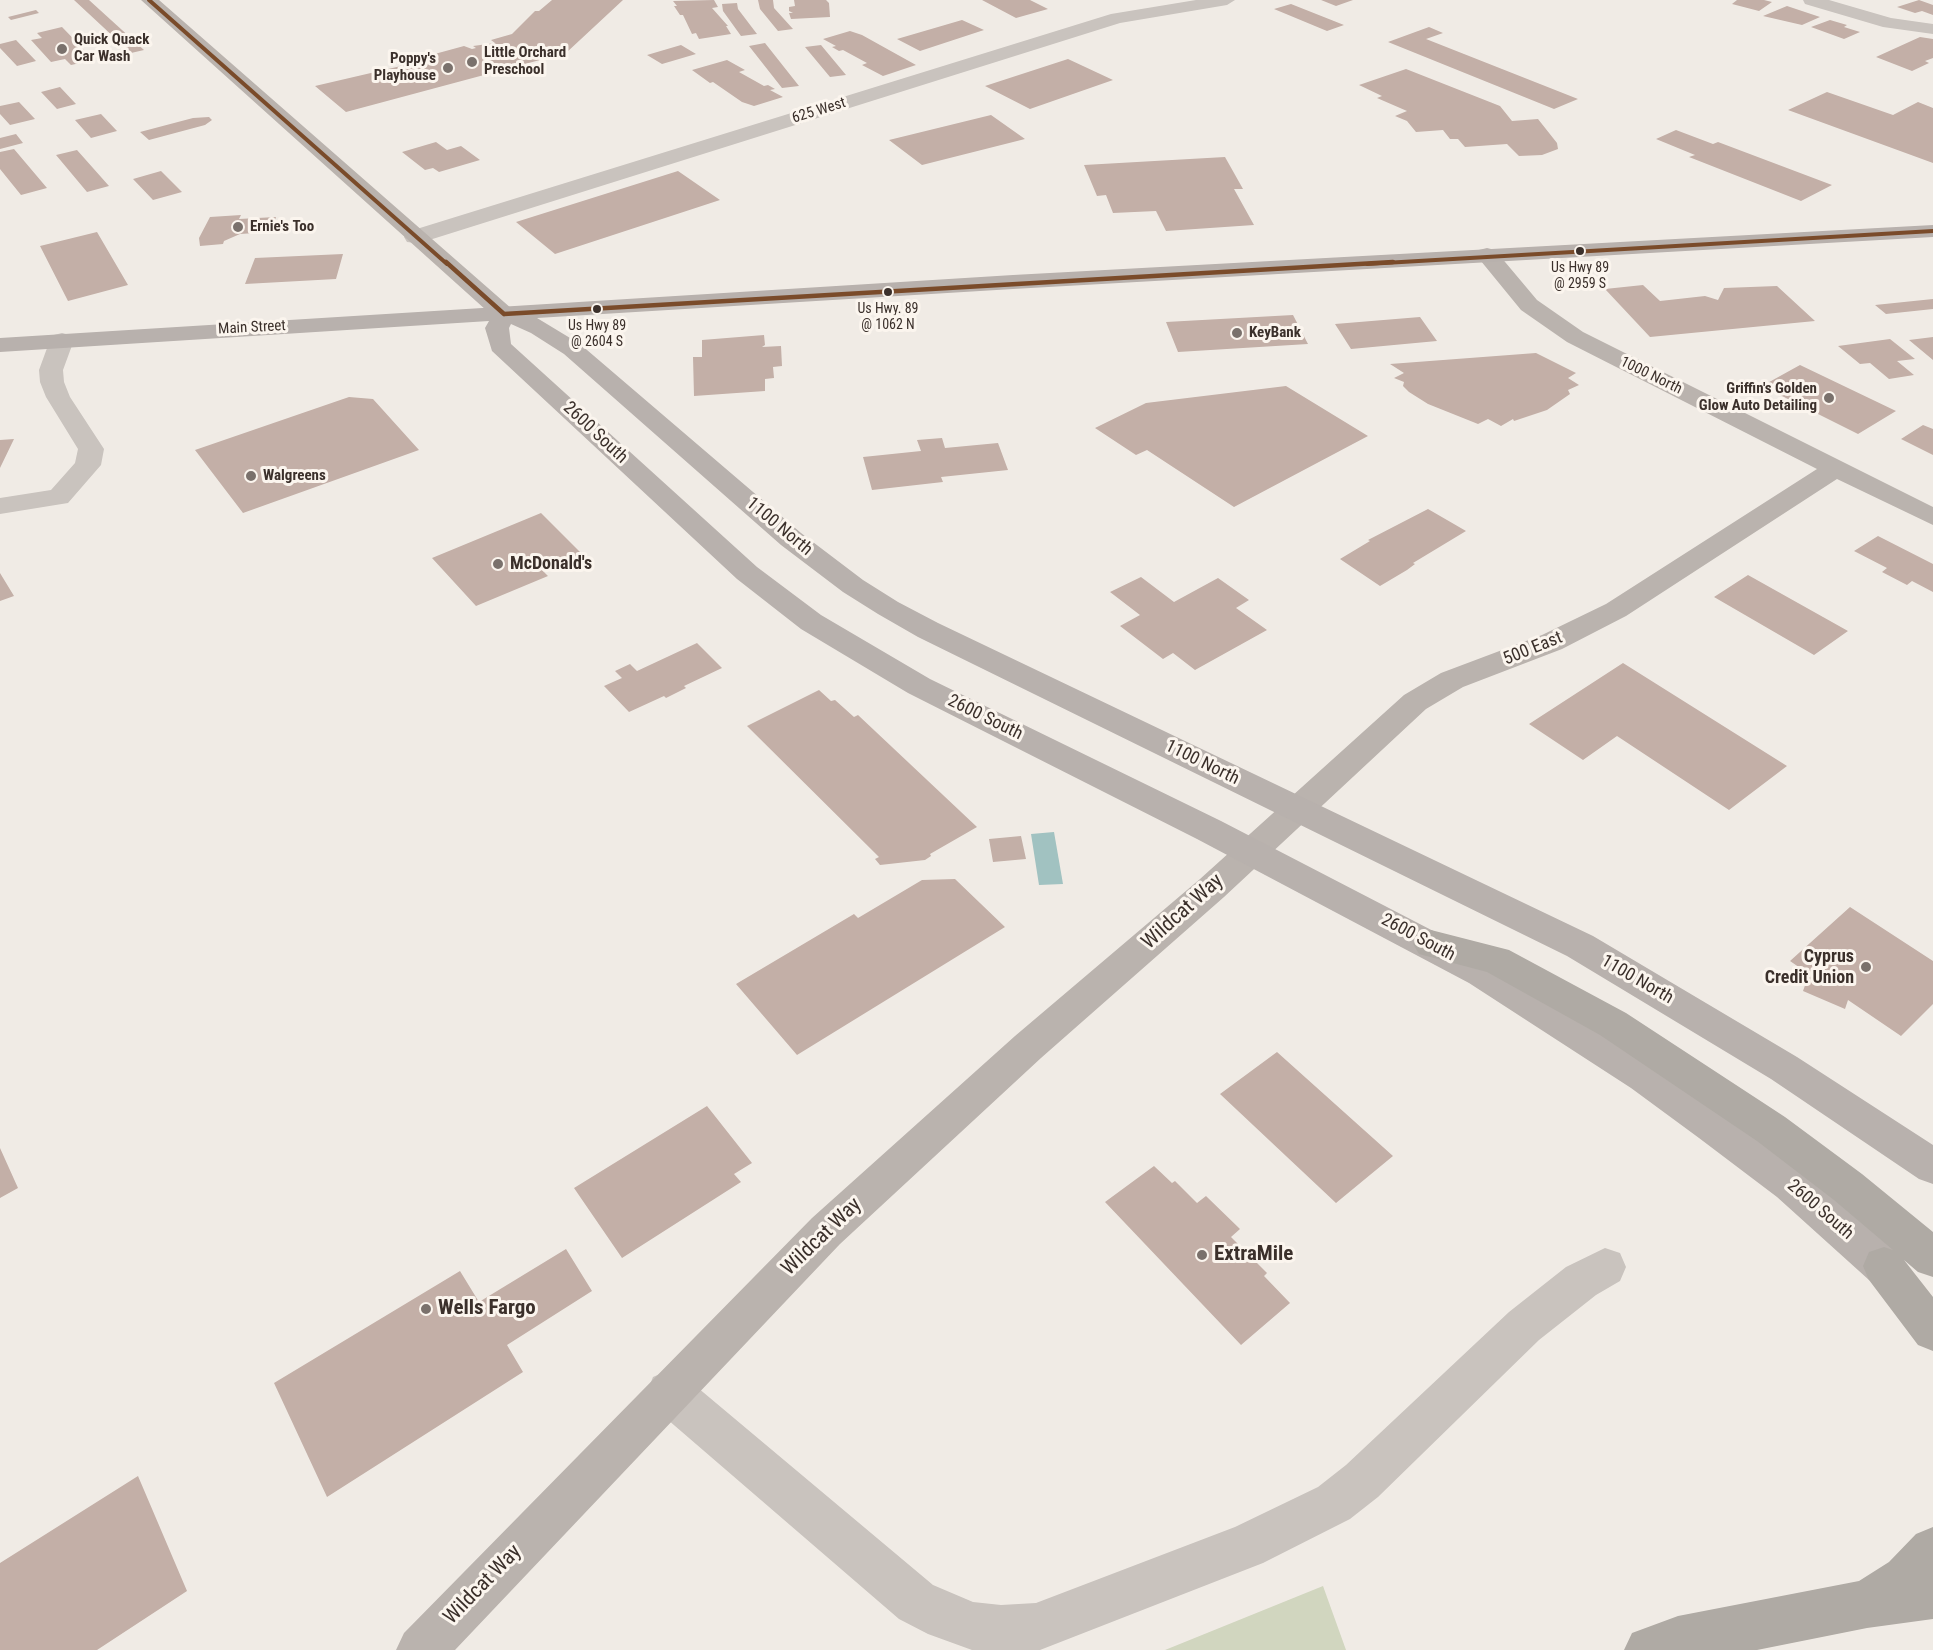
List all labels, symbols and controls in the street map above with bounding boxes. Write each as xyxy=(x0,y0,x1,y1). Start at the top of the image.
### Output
place label: Quick Quack Car Wash xyxy=(74,31,149,66)
marker: Quick Quack Car Wash xyxy=(55,42,69,56)
place label: Little Orchard Preschool xyxy=(484,44,566,79)
place label: Poppy's Playhouse xyxy=(374,50,436,85)
marker: Little Orchard Preschool xyxy=(465,55,479,69)
marker: Poppy's Playhouse xyxy=(441,61,455,75)
street label: 625 West xyxy=(790,94,848,128)
place label: Ernie's Too xyxy=(250,218,314,236)
marker: Ernie's Too xyxy=(231,220,245,234)
marker: Us Hwy 89 @ 2959 S xyxy=(1574,245,1586,257)
place label: Us Hwy 89 @ 2959 S xyxy=(1551,260,1609,292)
marker: Us Hwy. 89 @ 1062 N xyxy=(882,286,894,298)
place label: Us Hwy. 89 @ 1062 N xyxy=(857,301,919,334)
marker: Us Hwy 89 @ 2604 S xyxy=(591,303,603,315)
street label: Main Street xyxy=(218,317,286,339)
place label: Us Hwy 89 @ 2604 S xyxy=(568,318,626,350)
place label: KeyBank xyxy=(1249,324,1301,342)
marker: KeyBank xyxy=(1230,326,1244,340)
street label: 1000 North xyxy=(1617,353,1685,399)
place label: Griffin's Golden Glow Auto Detailing xyxy=(1699,380,1817,415)
marker: Griffin's Golden Glow Auto Detailing xyxy=(1822,391,1836,405)
street label: 2600 South xyxy=(558,398,632,468)
place label: Walgreens xyxy=(263,467,326,485)
marker: Walgreens xyxy=(244,469,258,483)
street label: 1100 North xyxy=(741,493,817,561)
place label: McDonald's xyxy=(510,553,592,575)
marker: McDonald's xyxy=(491,557,505,571)
street label: 500 East xyxy=(1500,627,1566,671)
street label: 2600 South xyxy=(944,691,1026,745)
street label: 1100 North xyxy=(1161,736,1243,790)
street label: Wildcat Way xyxy=(1137,869,1229,955)
street label: 2600 South xyxy=(1377,910,1459,966)
place label: Cyprus Credit Union xyxy=(1765,946,1854,988)
street label: 1100 North xyxy=(1597,951,1677,1009)
marker: Cyprus Credit Union xyxy=(1859,960,1873,974)
street label: 2600 South xyxy=(1782,1175,1858,1245)
street label: Wildcat Way xyxy=(777,1193,867,1281)
place label: ExtraMile xyxy=(1214,1242,1293,1268)
marker: ExtraMile xyxy=(1195,1248,1209,1262)
place label: Wells Fargo xyxy=(438,1296,536,1322)
marker: Wells Fargo xyxy=(419,1302,433,1316)
street label: Wildcat Way xyxy=(439,1540,527,1630)

